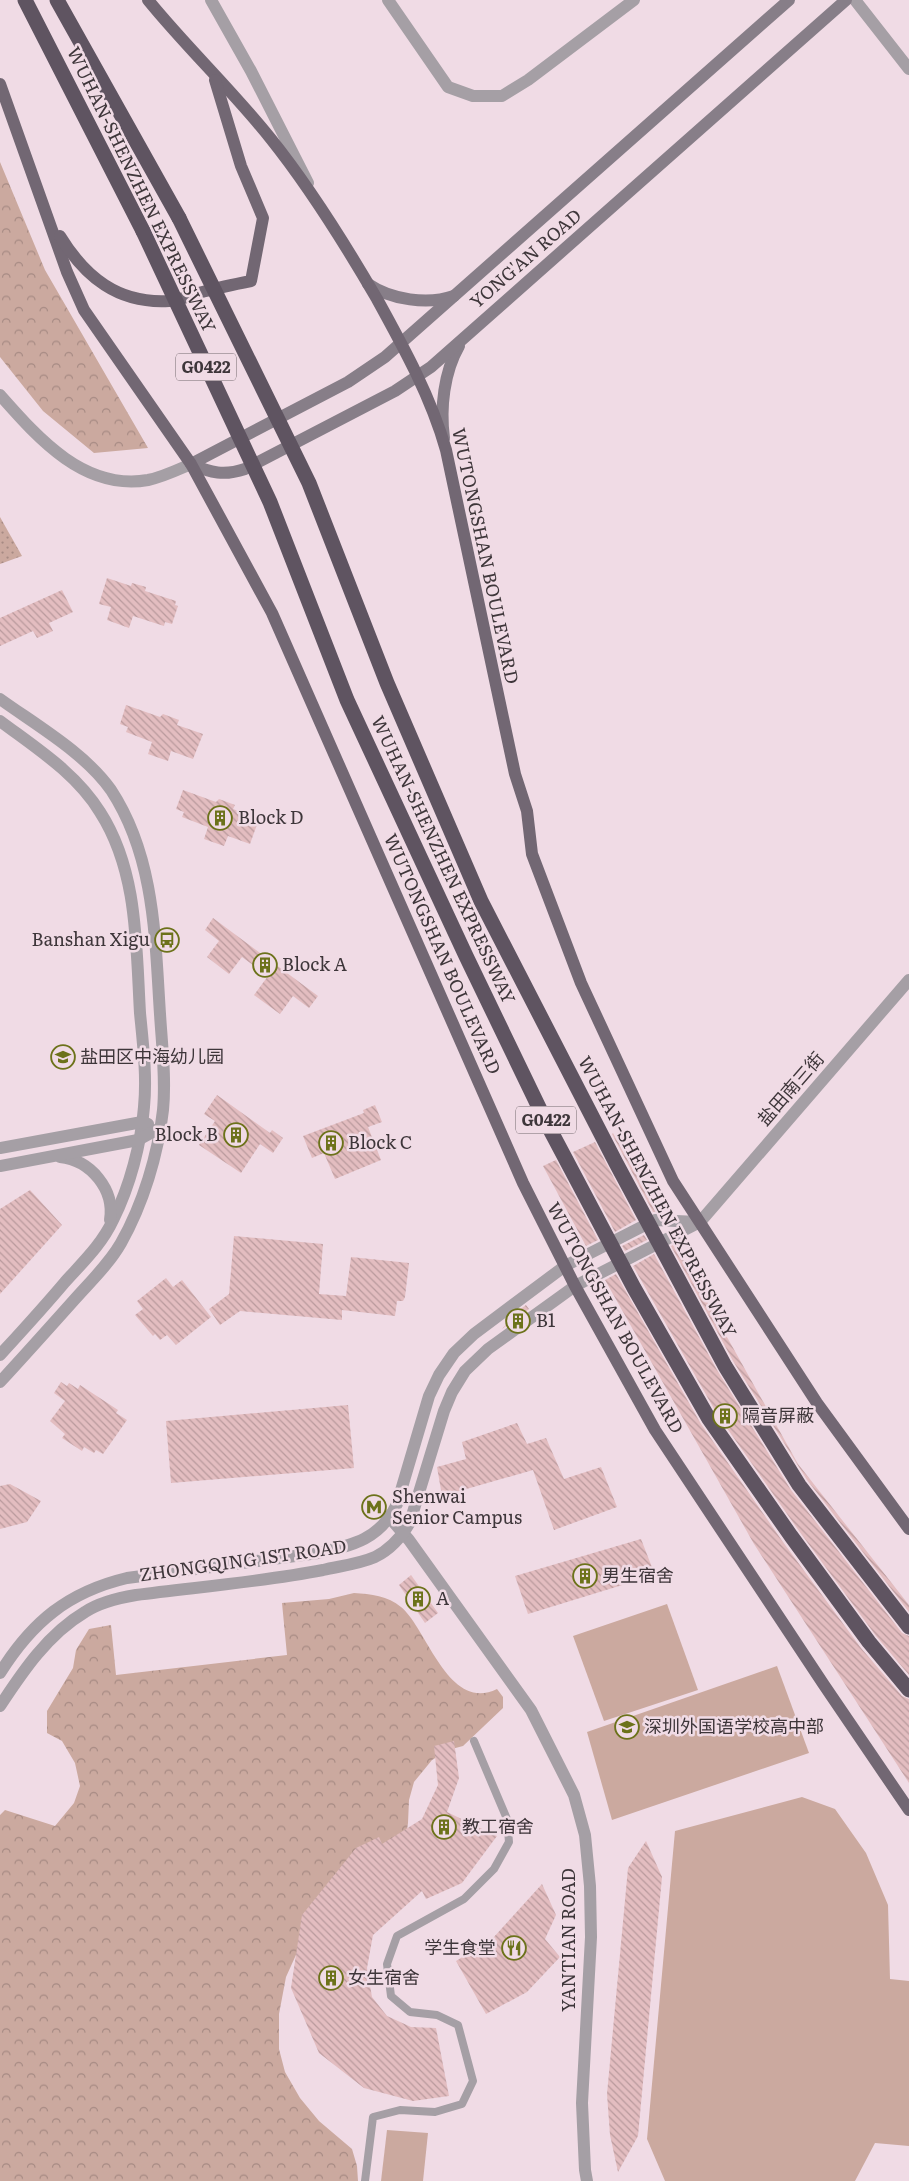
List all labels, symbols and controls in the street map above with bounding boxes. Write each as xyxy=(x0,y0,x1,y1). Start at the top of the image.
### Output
street label: WUHAN-SHENZHEN EXPRESSWAY xyxy=(61,42,224,337)
street label: YONG'AN ROAD xyxy=(463,202,587,314)
road number: G0422 xyxy=(176,354,236,381)
street label: WUTONGSHAN BOULEVARD xyxy=(446,425,527,686)
street label: WUHAN-SHENZHEN EXPRESSWAY xyxy=(365,711,523,1008)
place label: Block D xyxy=(238,803,303,830)
building icon: Block D xyxy=(207,805,233,831)
street label: WUTONGSHAN BOULEVARD xyxy=(378,829,509,1078)
place label: Banshan Xigu xyxy=(32,925,150,952)
bus stop icon: Banshan Xigu xyxy=(154,927,180,953)
place label: Block A xyxy=(282,950,347,977)
building icon: Block A xyxy=(252,952,278,978)
place label: 盐田区中海幼儿园 xyxy=(80,1042,224,1069)
school or university icon: 盐田区中海幼儿园 xyxy=(50,1044,76,1070)
street label: 盐田南三街 xyxy=(750,1045,830,1131)
street label: WUHAN-SHENZHEN EXPRESSWAY xyxy=(572,1051,744,1342)
road number: G0422 xyxy=(516,1106,576,1134)
place label: Block B xyxy=(154,1120,218,1147)
building icon: Block B xyxy=(223,1122,249,1148)
place label: Block C xyxy=(348,1128,412,1155)
building icon: Block C xyxy=(318,1130,344,1156)
street label: WUTONGSHAN BOULEVARD xyxy=(541,1197,691,1438)
place label: B1 xyxy=(536,1306,555,1333)
building icon: B1 xyxy=(505,1308,531,1334)
place label: 隔音屏蔽 xyxy=(742,1401,814,1428)
building icon: 隔音屏蔽 xyxy=(712,1403,738,1429)
place label: Shenwai Senior Campus xyxy=(392,1482,522,1530)
metro station icon: Shenwai Senior Campus xyxy=(361,1494,387,1520)
street label: ZHONGQING 1ST ROAD xyxy=(138,1532,348,1587)
place label: 男生宿舍 xyxy=(602,1561,674,1588)
building icon: 男生宿舍 xyxy=(572,1563,598,1589)
place label: A xyxy=(436,1584,449,1611)
building icon: A xyxy=(405,1586,431,1612)
place label: 深圳外国语学校高中部 xyxy=(644,1712,824,1739)
school or university icon: 深圳外国语学校高中部 xyxy=(614,1714,640,1740)
place label: 教工宿舍 xyxy=(462,1812,534,1839)
building icon: 教工宿舍 xyxy=(431,1814,457,1840)
street label: YANTIAN ROAD xyxy=(554,1868,581,2012)
place label: 学生食堂 xyxy=(424,1933,496,1960)
restaurant icon: 学生食堂 xyxy=(501,1935,527,1961)
place label: 女生宿舍 xyxy=(348,1963,420,1990)
building icon: 女生宿舍 xyxy=(318,1965,344,1991)

